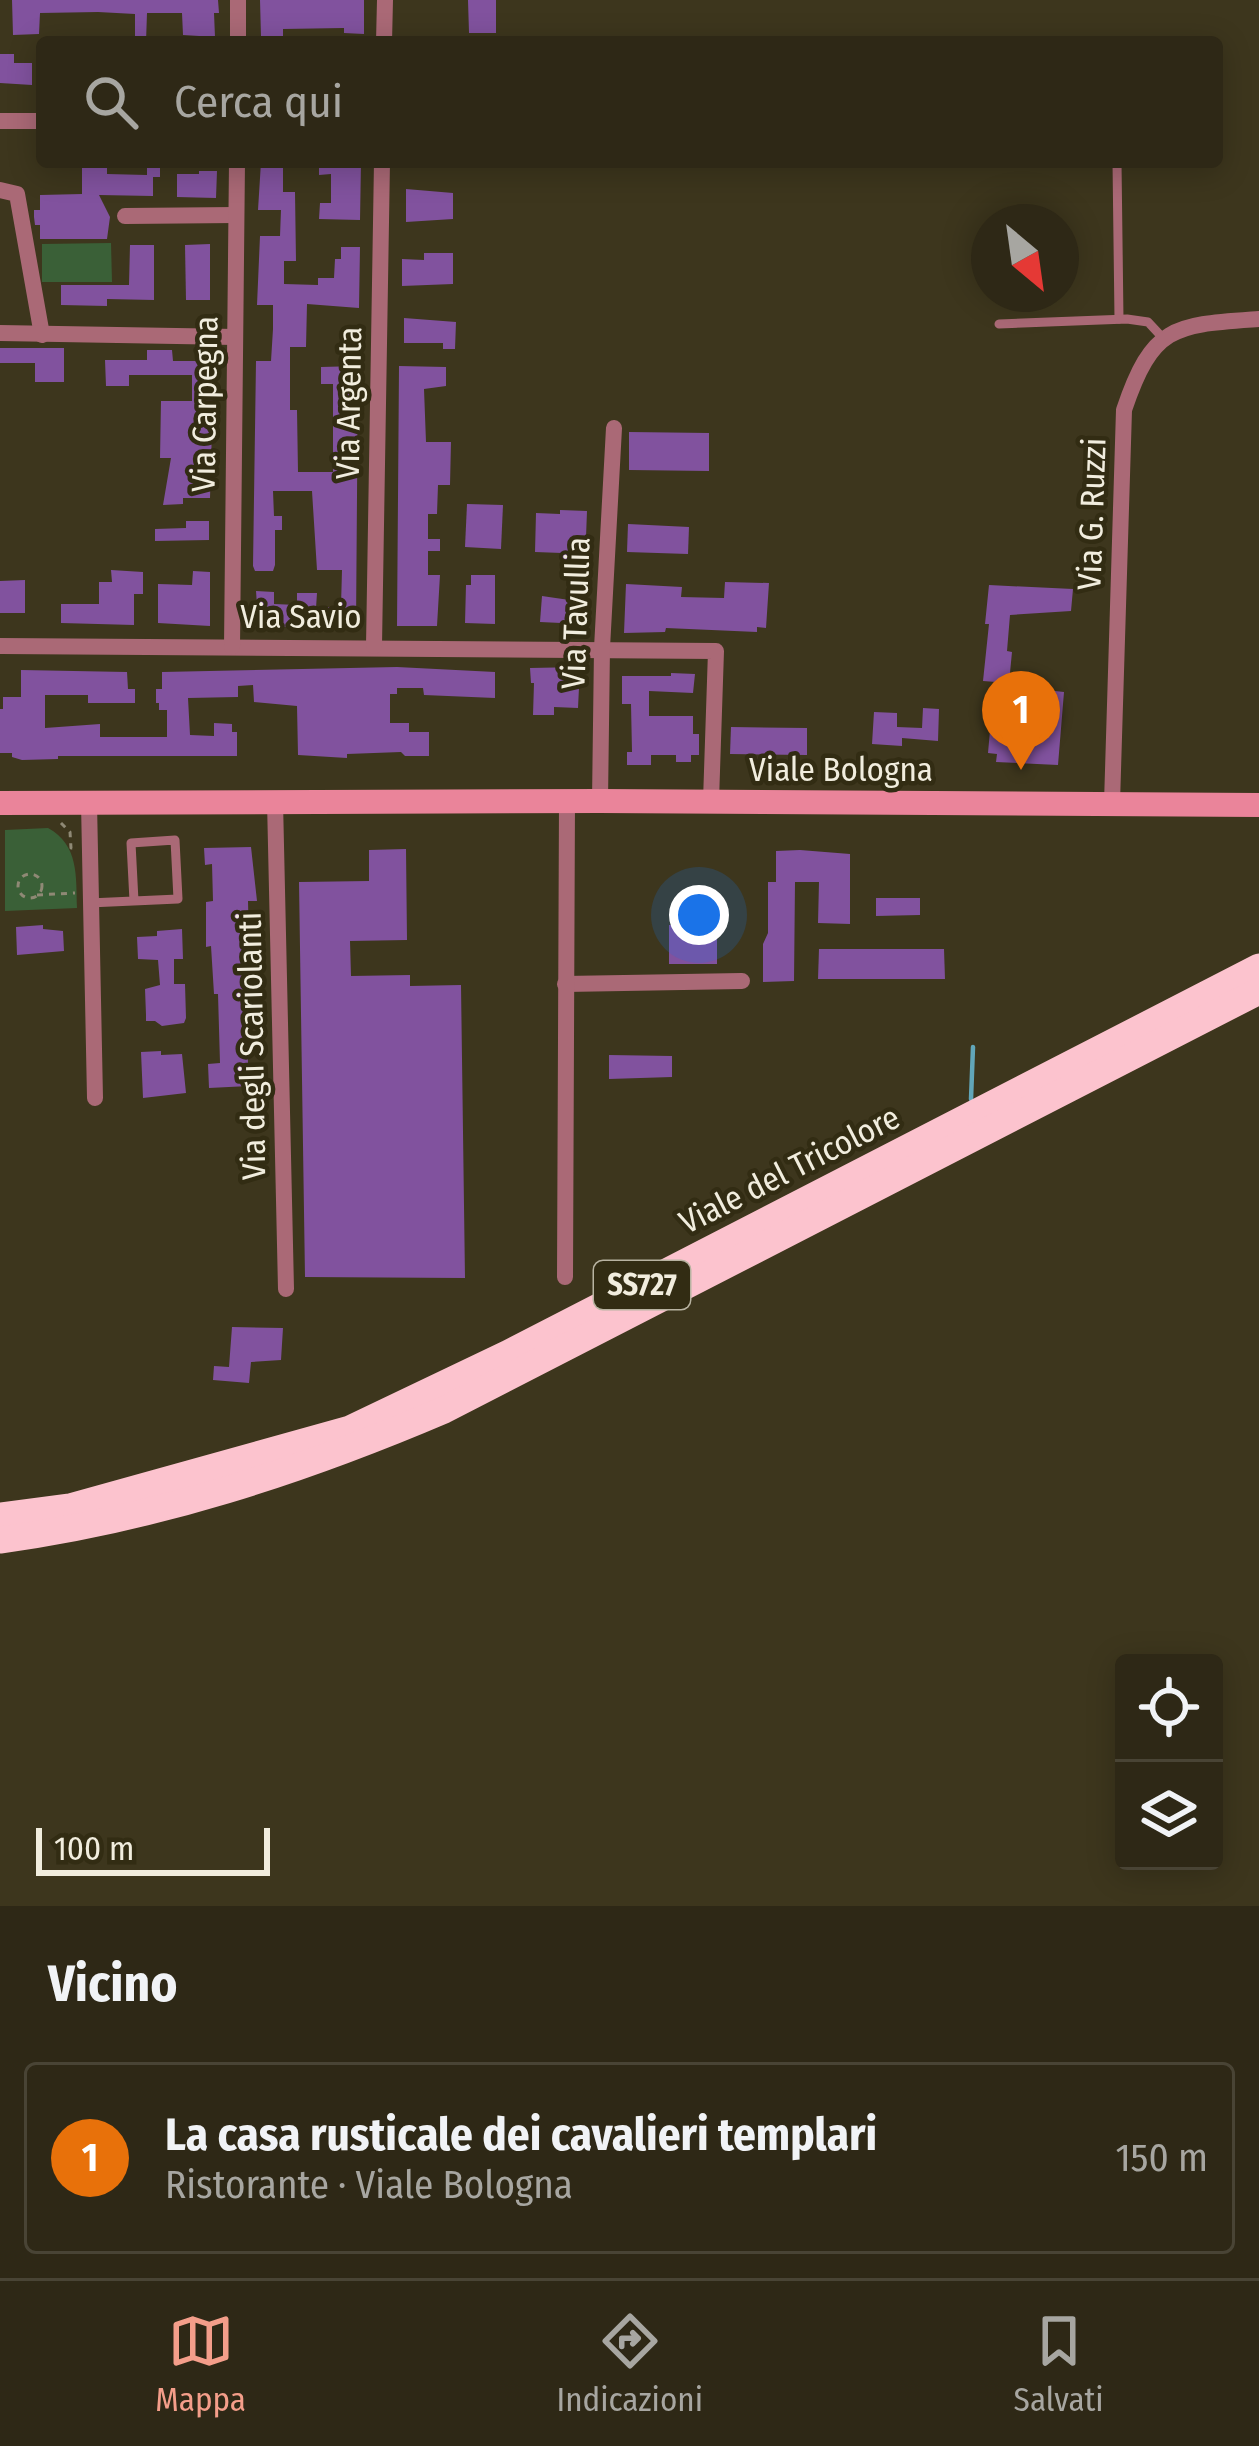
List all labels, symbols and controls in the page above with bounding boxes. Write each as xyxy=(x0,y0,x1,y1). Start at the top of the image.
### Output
search box xyxy=(36,36,1223,168)
icon: search xyxy=(78,69,144,135)
text: Cerca qui xyxy=(174,75,343,129)
north arrow xyxy=(971,204,1079,312)
street label: Via Carpegna xyxy=(183,316,227,492)
street label: Via Argenta xyxy=(328,326,370,480)
street label: Via G. Ruzzi xyxy=(1069,437,1115,591)
street label: Via Tavullia xyxy=(553,536,599,690)
street label: Via Savio xyxy=(240,597,362,637)
pin: 1 xyxy=(982,671,1060,770)
street label: Viale Bologna xyxy=(749,750,933,790)
your location xyxy=(669,885,729,945)
street label: Via degli Scariolanti xyxy=(230,912,274,1180)
street label: Viale del Tricolore xyxy=(673,1097,906,1243)
road number: SS727 xyxy=(594,1261,690,1309)
map controls xyxy=(1115,1654,1223,1870)
button: locate xyxy=(1115,1654,1223,1762)
button: layers xyxy=(1115,1762,1223,1870)
scale bar xyxy=(36,1822,270,1875)
text: 100 m xyxy=(54,1829,134,1869)
text: Vicino xyxy=(48,1953,177,2015)
text: La casa rusticale dei cavalieri templari xyxy=(165,2108,877,2162)
text: 1 xyxy=(82,2135,98,2181)
text: 150 m xyxy=(1115,2135,1208,2181)
text: Ristorante · Viale Bologna xyxy=(165,2162,573,2208)
tab: Mappa xyxy=(155,2308,246,2420)
tab: Indicazioni xyxy=(557,2308,703,2420)
tab: Salvati xyxy=(1014,2308,1104,2420)

